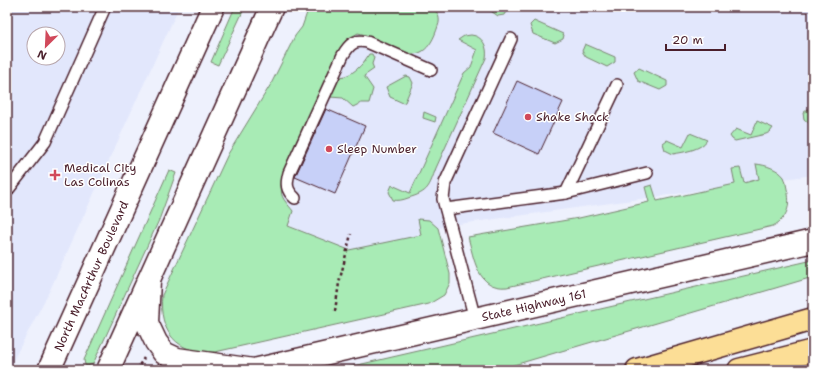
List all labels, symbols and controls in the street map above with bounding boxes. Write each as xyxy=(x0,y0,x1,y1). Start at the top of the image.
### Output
north arrow xyxy=(26,26,66,66)
scale bar xyxy=(666,26,725,52)
text: 20 m xyxy=(672,32,703,48)
text: N xyxy=(35,46,49,63)
place label: Shake Shack xyxy=(536,109,609,125)
marker: Shake Shack xyxy=(523,112,533,122)
place label: Sleep Number xyxy=(337,141,417,157)
marker: Sleep Number xyxy=(324,144,334,154)
place label: Medical City Las Colinas xyxy=(64,160,136,190)
marker: Medical City Las Colinas xyxy=(49,169,61,181)
street label: North MacArthur Boulevard xyxy=(50,198,132,354)
street label: State Highway 161 xyxy=(480,286,588,325)

